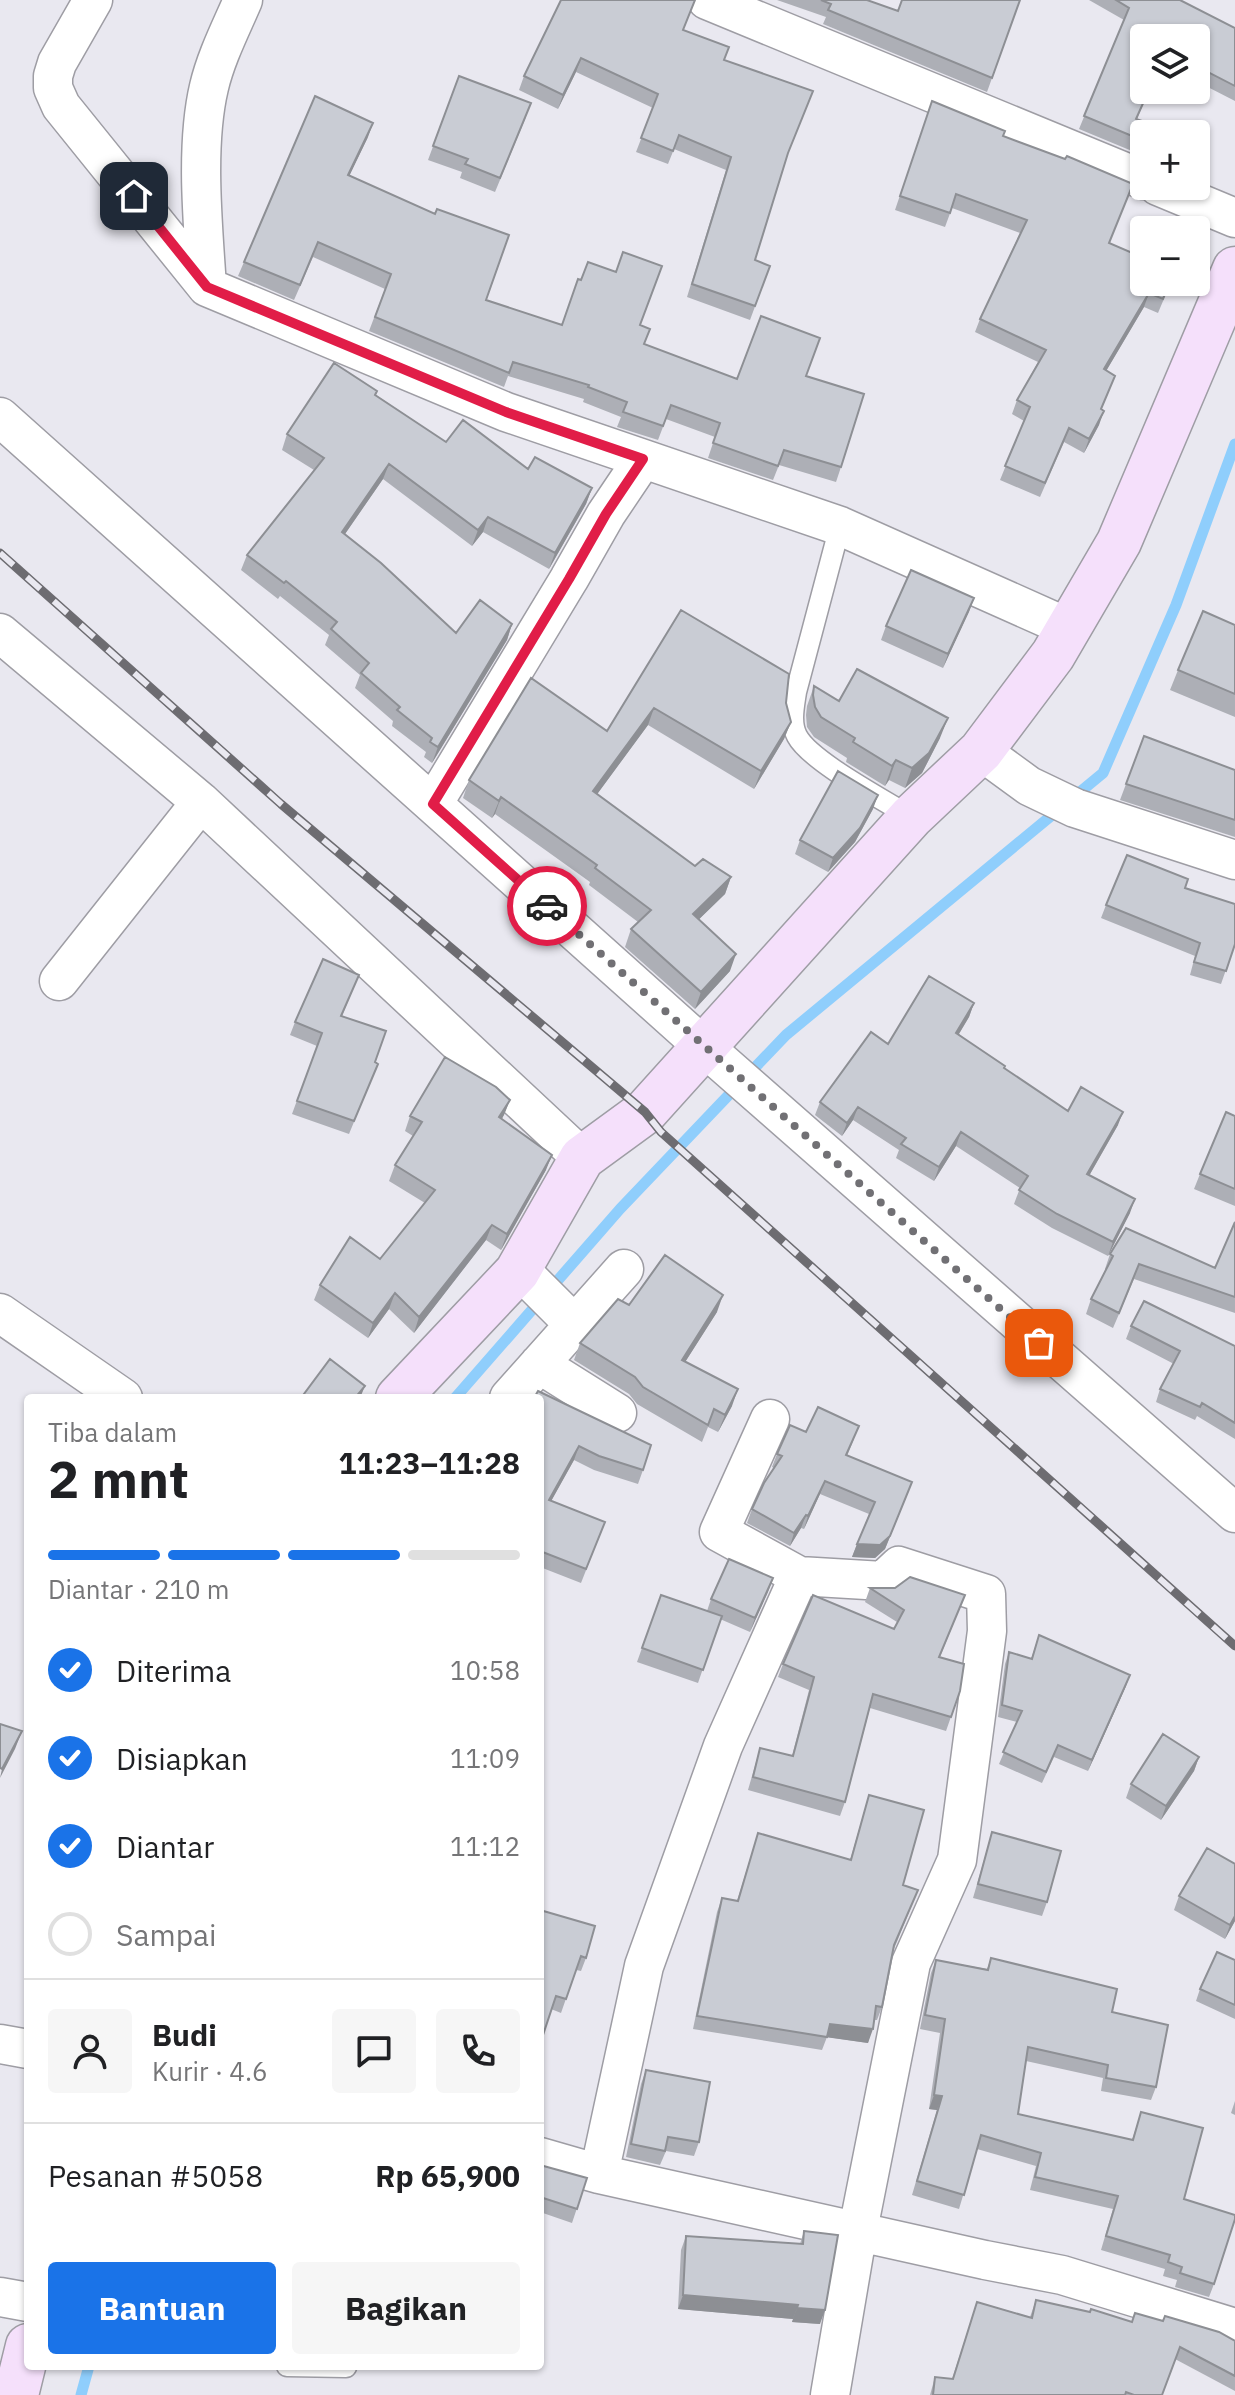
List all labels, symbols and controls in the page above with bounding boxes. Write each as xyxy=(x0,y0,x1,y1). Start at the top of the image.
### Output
map controls xyxy=(1130,24,1210,296)
button: layers xyxy=(1130,24,1210,104)
button: + xyxy=(1130,120,1210,200)
pin xyxy=(100,162,168,230)
icon: home xyxy=(112,174,156,218)
button: − xyxy=(1130,216,1210,296)
courier xyxy=(507,866,587,946)
icon: car xyxy=(525,884,569,928)
pin xyxy=(1005,1309,1073,1377)
icon: bag xyxy=(1017,1321,1061,1365)
text: Tiba dalam xyxy=(48,1415,177,1449)
text: 11:23–11:28 xyxy=(339,1443,520,1482)
text: 2 mnt xyxy=(48,1445,189,1512)
text: Diantar · 210 m xyxy=(48,1572,230,1606)
icon: check xyxy=(48,1648,92,1692)
text: Diterima xyxy=(116,1651,231,1690)
text: 10:58 xyxy=(450,1653,520,1687)
icon: check xyxy=(48,1736,92,1780)
text: Disiapkan xyxy=(116,1739,248,1778)
text: 11:09 xyxy=(450,1741,520,1775)
icon: check xyxy=(48,1824,92,1868)
text: Diantar xyxy=(116,1827,214,1866)
text: 11:12 xyxy=(450,1829,520,1863)
text: Sampai xyxy=(116,1915,217,1954)
button: person xyxy=(48,2009,132,2093)
button: chat xyxy=(332,2009,416,2093)
button: phone xyxy=(436,2009,520,2093)
text: Budi xyxy=(152,2015,217,2054)
text: Kurir · 4.6 xyxy=(152,2054,268,2088)
text: Pesanan #5058 xyxy=(48,2156,263,2195)
text: Rp 65,900 xyxy=(375,2156,520,2195)
button: Bantuan xyxy=(48,2262,276,2354)
button: Bagikan xyxy=(292,2262,520,2354)

